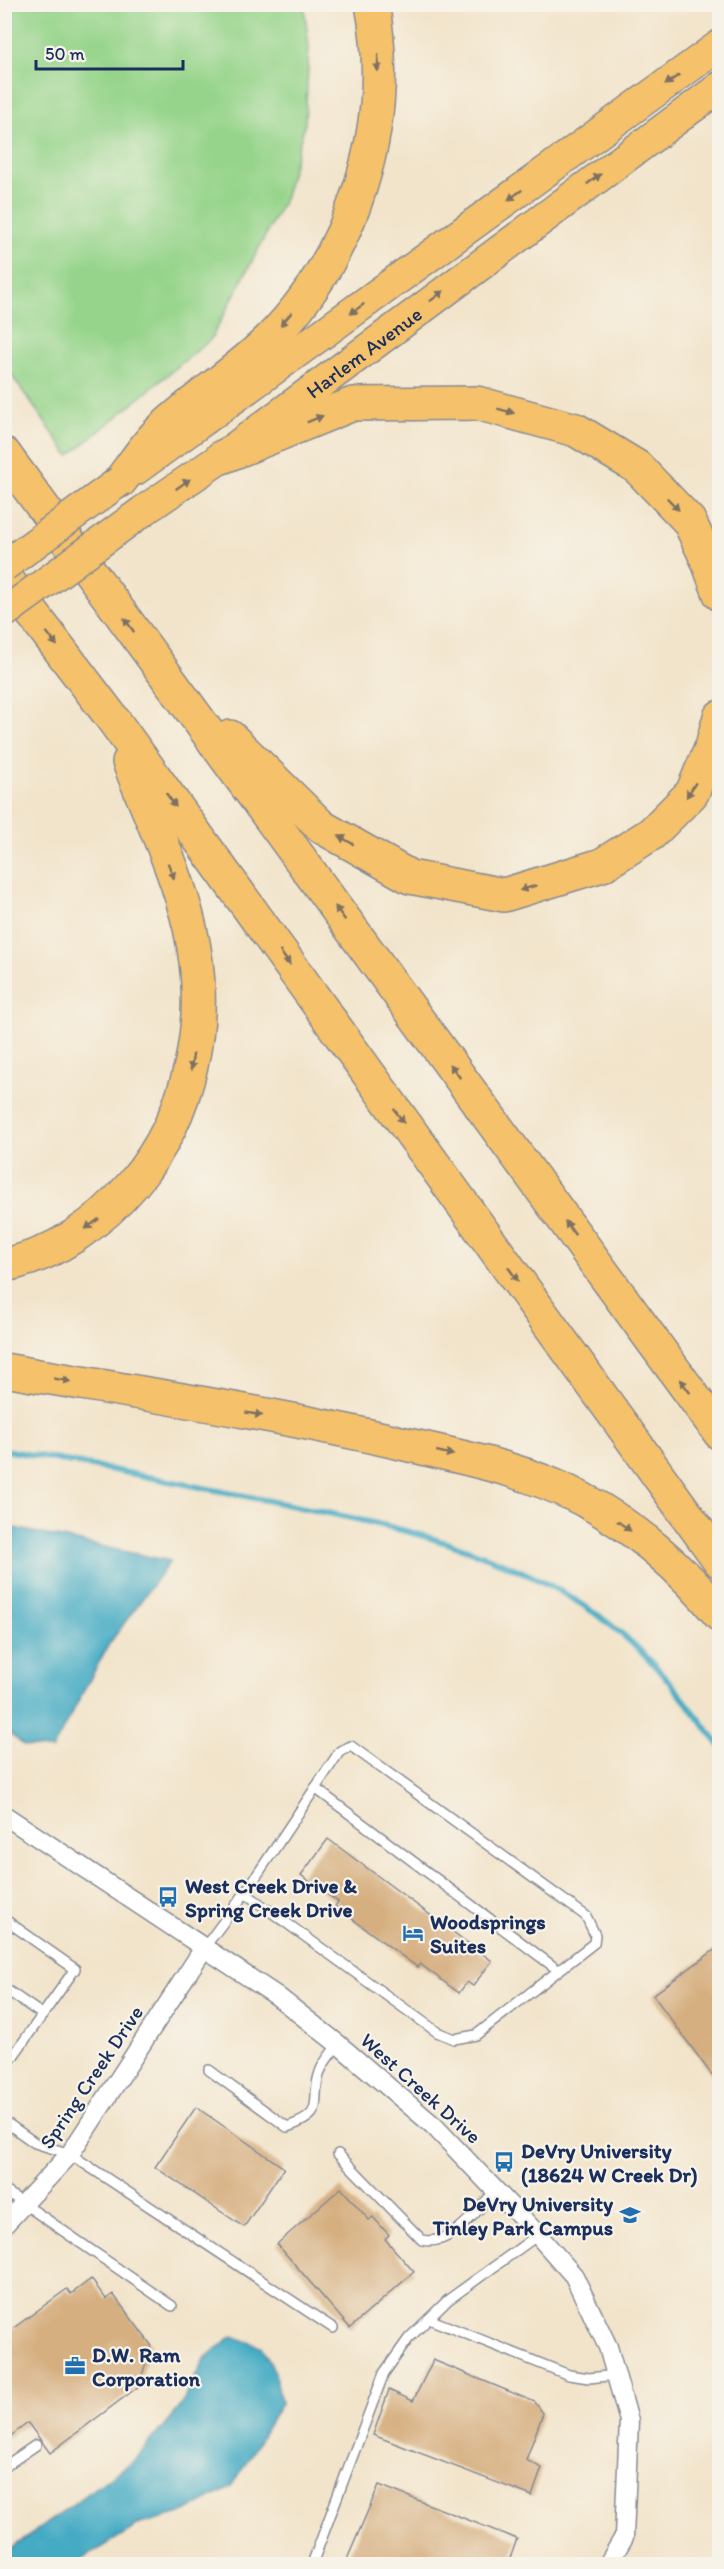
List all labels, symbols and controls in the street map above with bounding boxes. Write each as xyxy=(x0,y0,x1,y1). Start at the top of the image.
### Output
scale bar xyxy=(36,33,183,71)
text: 50 m xyxy=(45,43,85,65)
one-way arrow xyxy=(373,53,383,72)
one-way arrow xyxy=(665,74,681,86)
one-way arrow xyxy=(586,174,601,186)
one-way arrow xyxy=(507,189,523,201)
one-way arrow xyxy=(429,290,445,302)
street label: Harlem Avenue xyxy=(301,301,426,403)
one-way arrow xyxy=(349,303,365,315)
one-way arrow xyxy=(280,311,293,326)
one-way arrow xyxy=(498,407,516,416)
one-way arrow xyxy=(307,414,325,424)
one-way arrow xyxy=(174,478,190,490)
one-way arrow xyxy=(665,497,679,511)
one-way arrow xyxy=(123,617,135,633)
one-way arrow xyxy=(46,631,59,647)
one-way arrow xyxy=(686,782,697,799)
one-way arrow xyxy=(165,791,177,807)
one-way arrow xyxy=(337,835,354,845)
one-way arrow xyxy=(167,862,176,880)
one-way arrow xyxy=(519,884,537,893)
one-way arrow xyxy=(334,906,346,922)
one-way arrow xyxy=(279,950,290,966)
one-way arrow xyxy=(188,1052,197,1071)
one-way arrow xyxy=(449,1063,461,1079)
one-way arrow xyxy=(393,1108,405,1124)
one-way arrow xyxy=(85,1218,101,1230)
one-way arrow xyxy=(564,1221,576,1237)
one-way arrow xyxy=(507,1266,519,1282)
one-way arrow xyxy=(53,1376,72,1385)
one-way arrow xyxy=(679,1378,691,1394)
one-way arrow xyxy=(245,1410,264,1419)
one-way arrow xyxy=(436,1449,455,1458)
one-way arrow xyxy=(617,1519,632,1531)
place label: West Creek Drive & Spring Creek Drive xyxy=(185,1873,357,1923)
bus stop icon: West Creek Drive & Spring Creek Drive xyxy=(156,1885,180,1909)
place label: Woodsprings Suites xyxy=(430,1909,546,1958)
hotel icon: Woodsprings Suites xyxy=(401,1921,425,1945)
street label: Spring Creek Drive xyxy=(34,2001,148,2153)
street label: West Creek Drive xyxy=(356,2027,486,2149)
place label: DeVry University (18624 W Creek Dr) xyxy=(521,2138,698,2188)
bus stop icon: DeVry University (18624 W Creek Dr) xyxy=(492,2150,516,2174)
place label: DeVry University Tinley Park Campus xyxy=(432,2191,613,2241)
school or university icon: DeVry University Tinley Park Campus xyxy=(618,2203,642,2227)
place label: D.W. Ram Corporation xyxy=(92,2342,201,2392)
office icon: D.W. Ram Corporation xyxy=(63,2354,87,2378)

